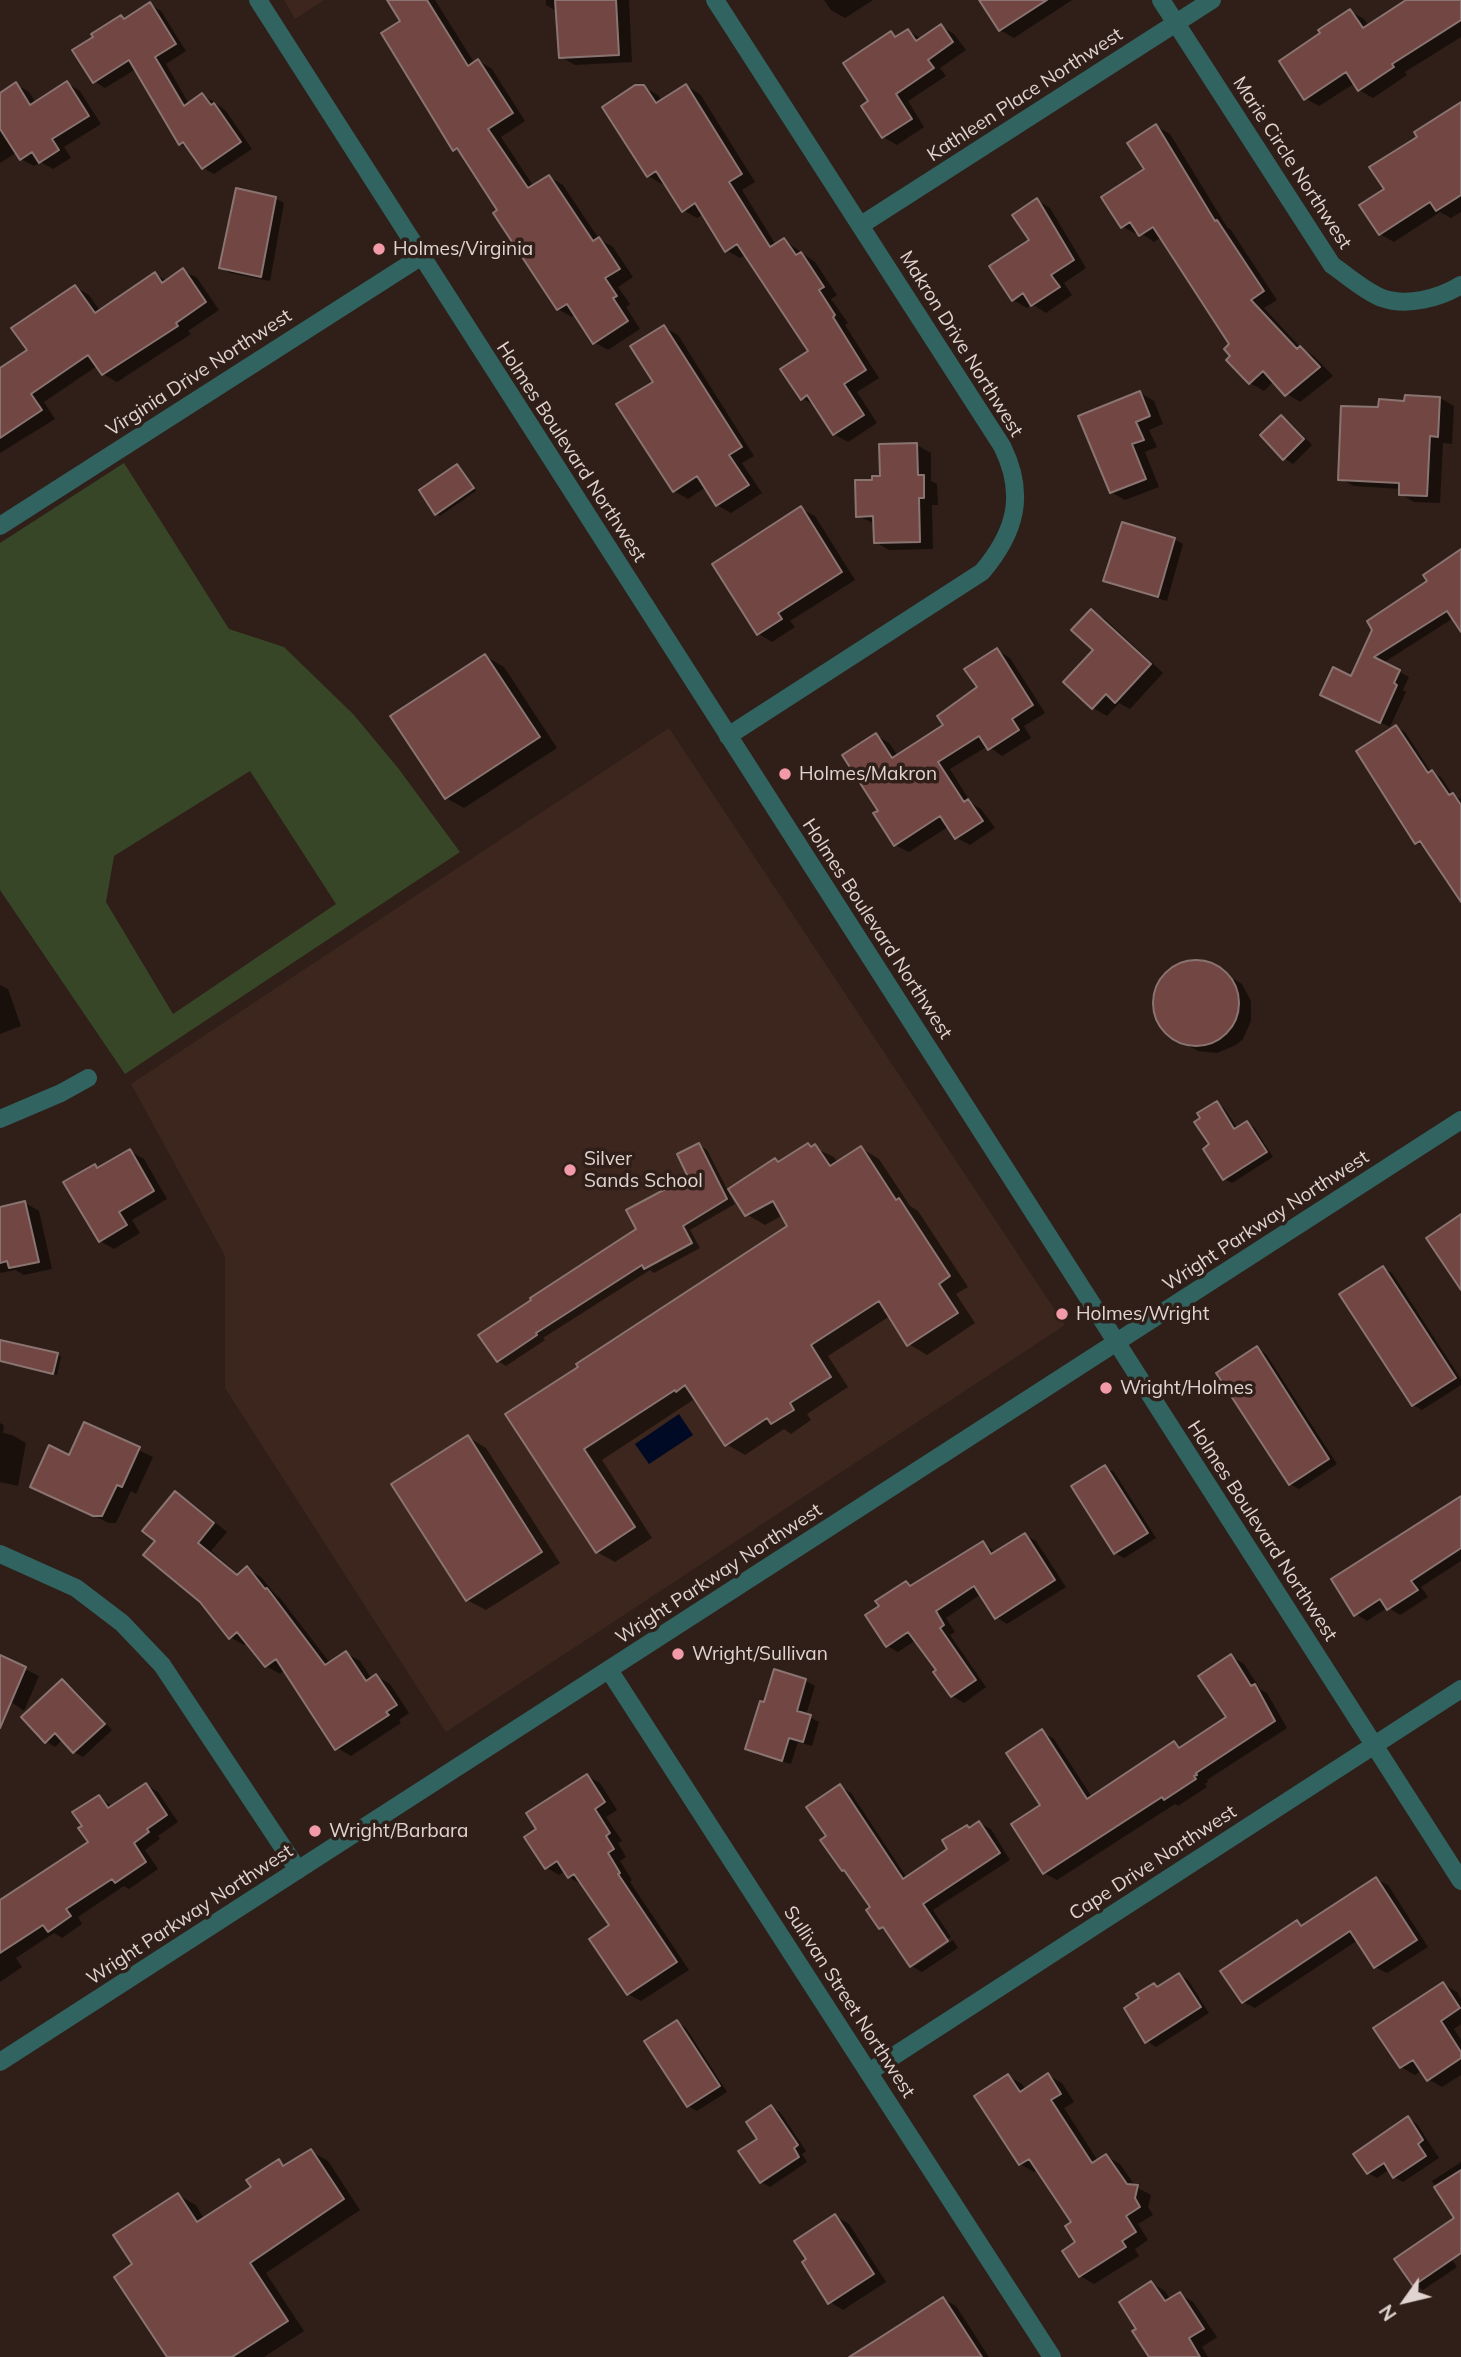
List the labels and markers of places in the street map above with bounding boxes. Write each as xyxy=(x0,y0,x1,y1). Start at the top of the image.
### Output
place label: Holmes/Virginia xyxy=(393,238,533,260)
marker: Holmes/Virginia xyxy=(371,241,387,257)
place label: Holmes/Makron xyxy=(799,763,937,785)
marker: Holmes/Makron xyxy=(777,766,793,782)
place label: Silver Sands School xyxy=(584,1148,703,1192)
marker: Silver Sands School xyxy=(562,1162,578,1178)
place label: Holmes/Wright xyxy=(1076,1303,1209,1325)
marker: Holmes/Wright xyxy=(1054,1306,1070,1322)
place label: Wright/Holmes xyxy=(1120,1377,1253,1399)
marker: Wright/Holmes xyxy=(1098,1380,1114,1396)
place label: Wright/Sullivan xyxy=(692,1643,828,1665)
marker: Wright/Sullivan xyxy=(670,1646,686,1662)
place label: Wright/Barbara xyxy=(329,1820,468,1842)
marker: Wright/Barbara xyxy=(307,1823,323,1839)

